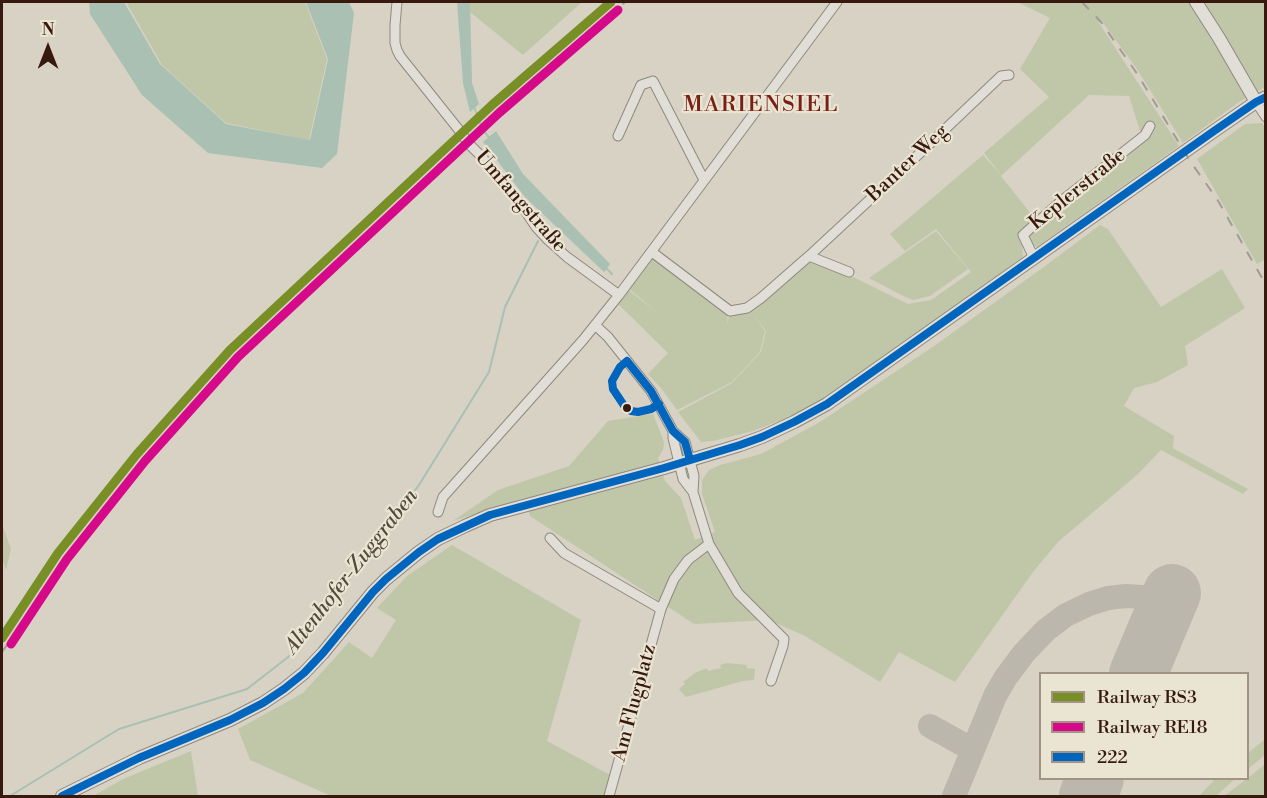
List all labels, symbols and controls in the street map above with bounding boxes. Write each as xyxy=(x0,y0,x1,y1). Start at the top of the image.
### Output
north arrow xyxy=(18,18,78,78)
text: N xyxy=(42,20,54,40)
district label: MARIENSIEL xyxy=(683,93,839,119)
street label: Banter Weg xyxy=(862,120,954,208)
street label: Keplerstraße xyxy=(1025,144,1131,236)
street label: Umfangstraße xyxy=(469,146,571,258)
unlabelled marker xyxy=(621,402,633,414)
water label: Altenhofer-Zuggraben xyxy=(280,485,424,659)
street label: Am Flugplatz xyxy=(608,642,662,764)
legend xyxy=(1039,672,1249,780)
text: Railway RS3 xyxy=(1097,686,1197,709)
text: Railway RE18 xyxy=(1097,716,1207,739)
text: 222 xyxy=(1097,746,1128,769)

